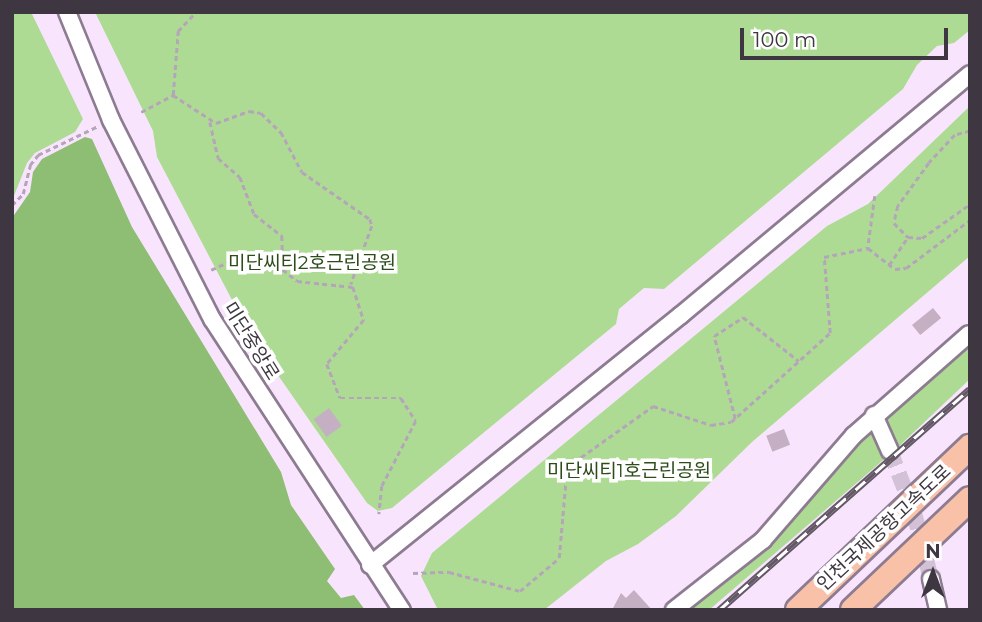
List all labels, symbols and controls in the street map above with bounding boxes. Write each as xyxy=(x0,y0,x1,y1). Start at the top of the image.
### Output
scale bar xyxy=(744,14,952,58)
text: 100 m xyxy=(753,27,816,52)
park label: 미단씨티2호근린공원 xyxy=(228,252,396,274)
street label: 미단중앙로 xyxy=(218,298,284,384)
park label: 미단씨티1호근린공원 xyxy=(547,460,711,482)
street label: 인천국제공항고속도로 xyxy=(812,460,956,596)
north arrow xyxy=(898,538,968,608)
text: N xyxy=(925,540,941,563)

